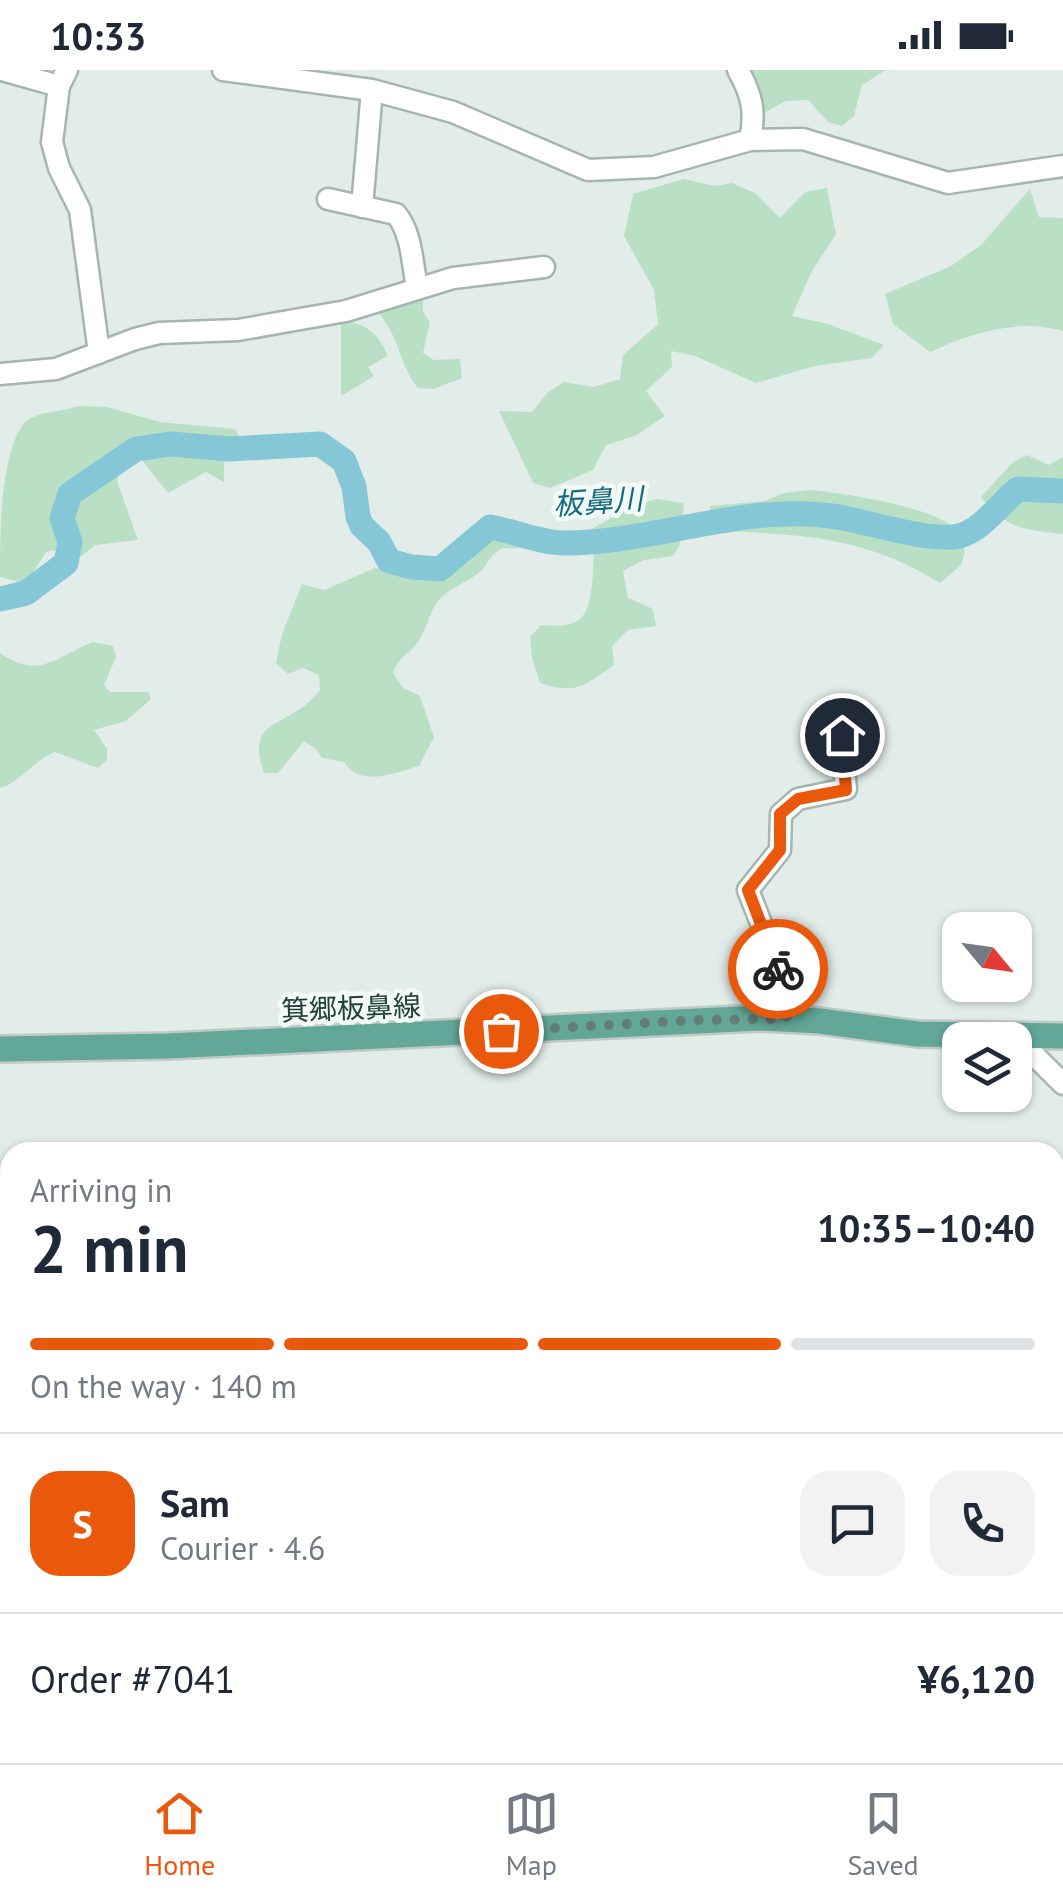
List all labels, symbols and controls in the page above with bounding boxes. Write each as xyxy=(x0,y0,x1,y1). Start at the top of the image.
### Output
text: 10:33 xyxy=(50,11,146,60)
water label: 板鼻川 xyxy=(552,478,647,523)
pin xyxy=(800,693,885,778)
icon: home xyxy=(815,708,870,763)
north arrow xyxy=(942,912,1032,1002)
map controls xyxy=(942,912,1032,1112)
courier xyxy=(728,919,828,1019)
icon: bike xyxy=(751,942,806,997)
street label: 箕郷板鼻線 xyxy=(280,987,422,1028)
pin xyxy=(459,989,544,1074)
icon: bag xyxy=(474,1004,529,1059)
button: layers xyxy=(942,1022,1032,1112)
text: Arriving in xyxy=(30,1169,172,1211)
text: 10:35–10:40 xyxy=(817,1203,1035,1252)
text: 2 min xyxy=(30,1206,189,1290)
text: On the way · 140 m xyxy=(30,1365,297,1407)
button: chat xyxy=(800,1471,905,1576)
button: phone xyxy=(930,1471,1035,1576)
text: Sam xyxy=(160,1478,230,1527)
text: S xyxy=(72,1499,93,1548)
text: Courier · 4.6 xyxy=(160,1527,326,1569)
text: Order #7041 xyxy=(30,1654,235,1703)
text: ¥6,120 xyxy=(918,1654,1035,1703)
tab: Home xyxy=(144,1786,215,1883)
tab: Map xyxy=(504,1786,559,1883)
tab: Saved xyxy=(847,1786,919,1883)

